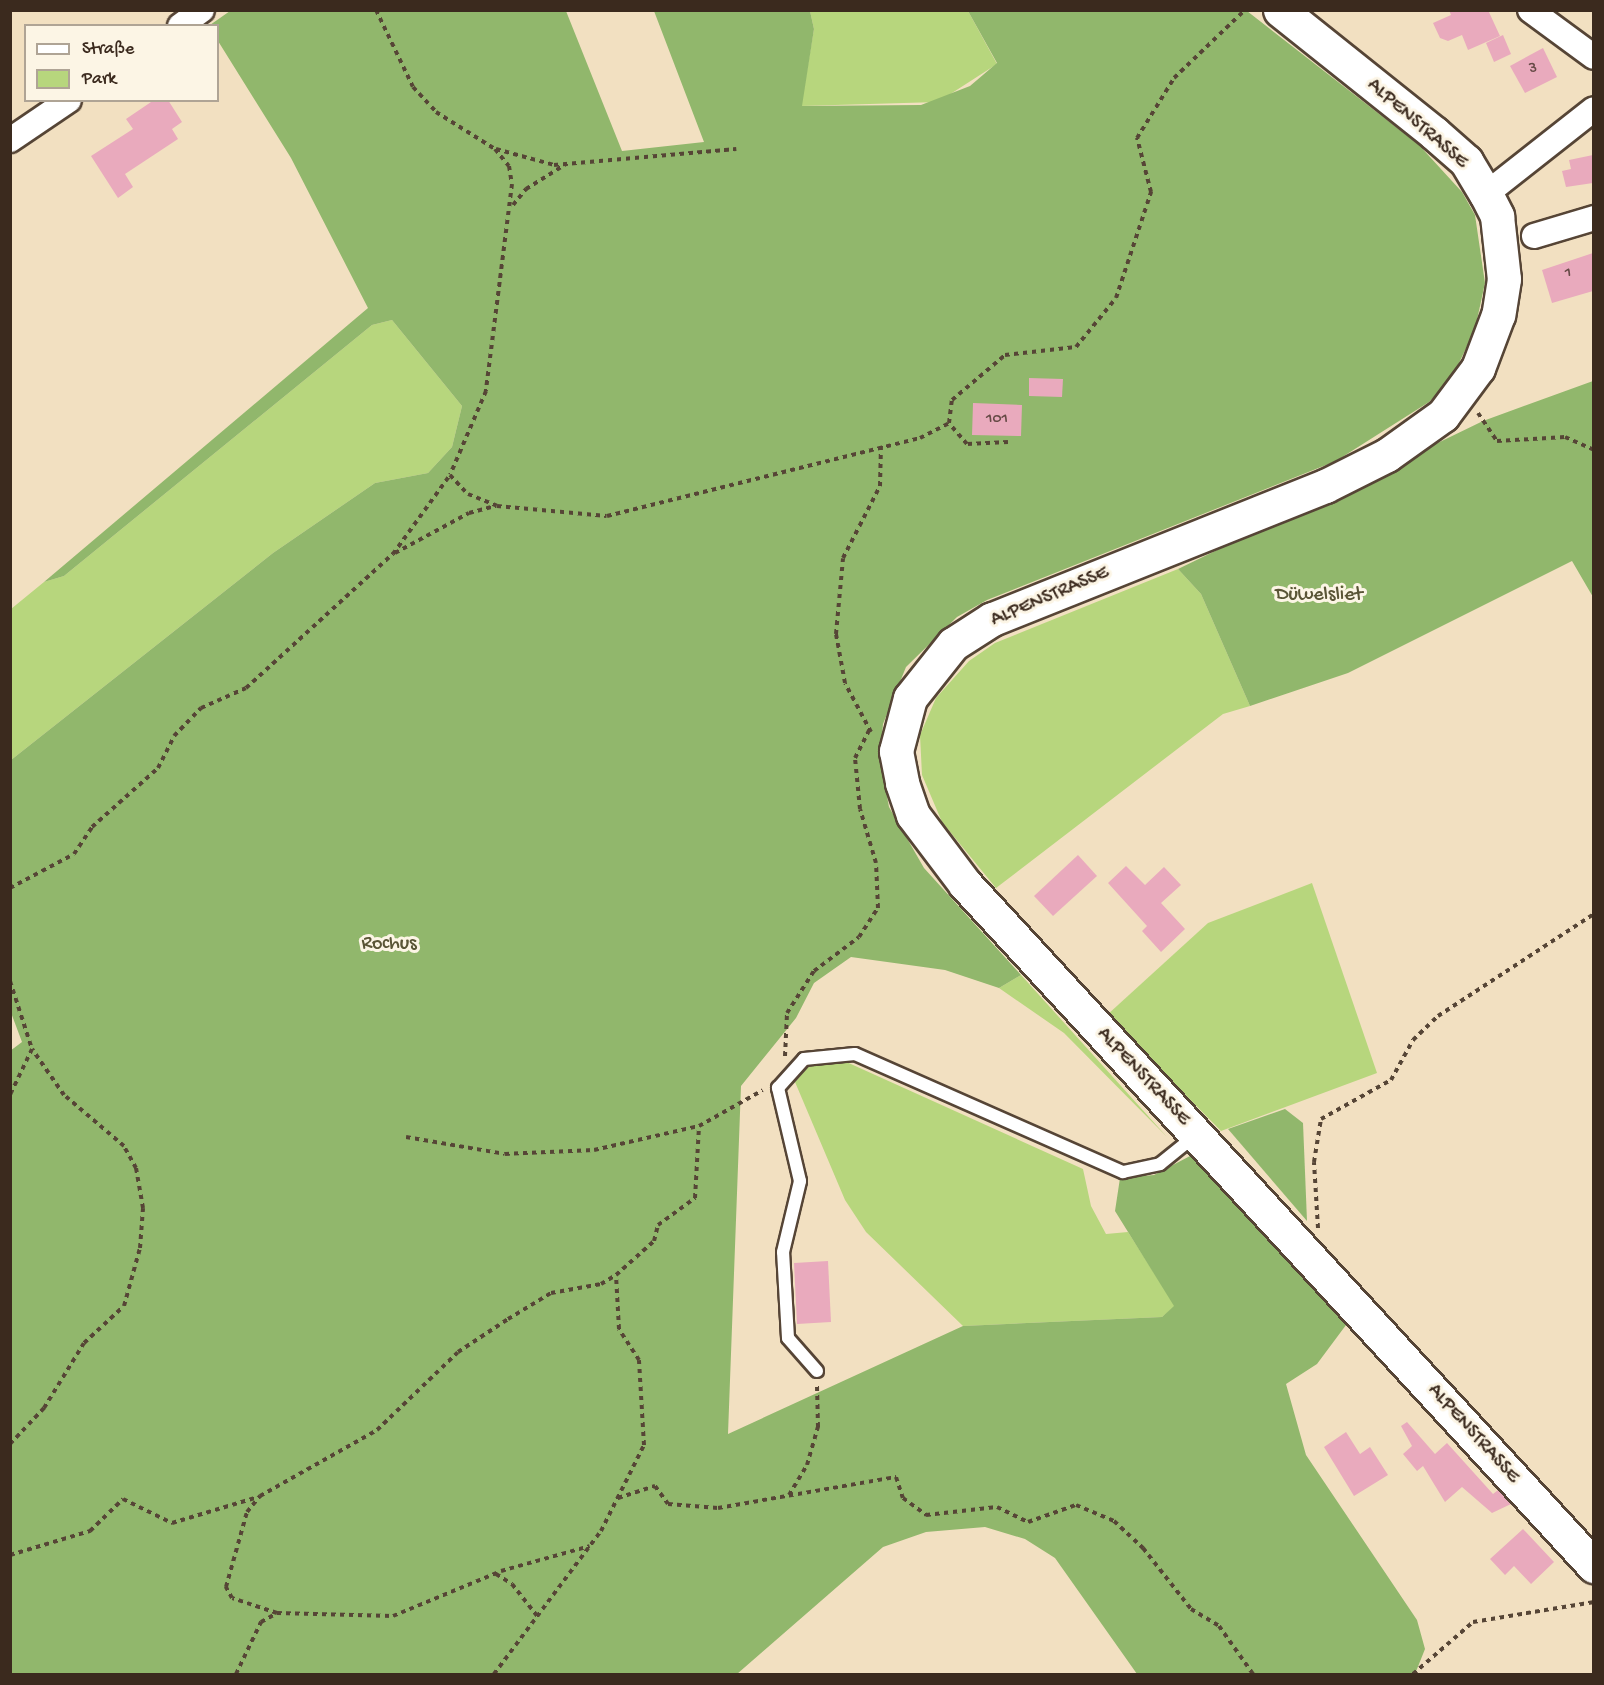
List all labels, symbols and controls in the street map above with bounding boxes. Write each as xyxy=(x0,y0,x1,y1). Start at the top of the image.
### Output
legend xyxy=(24,24,219,102)
text: Straße xyxy=(82,39,134,60)
house number: 3 xyxy=(1529,60,1537,80)
text: Park xyxy=(82,69,116,90)
street label: ALPENSTRASSE xyxy=(1362,74,1472,174)
house number: 1 xyxy=(1565,264,1571,284)
house number: 101 xyxy=(986,410,1008,430)
street label: ALPENSTRASSE xyxy=(987,561,1113,633)
park label: Düwelsliet xyxy=(1275,583,1363,607)
park label: Rochus xyxy=(361,932,417,956)
street label: ALPENSTRASSE xyxy=(1091,1023,1195,1131)
street label: ALPENSTRASSE xyxy=(1422,1379,1524,1489)

